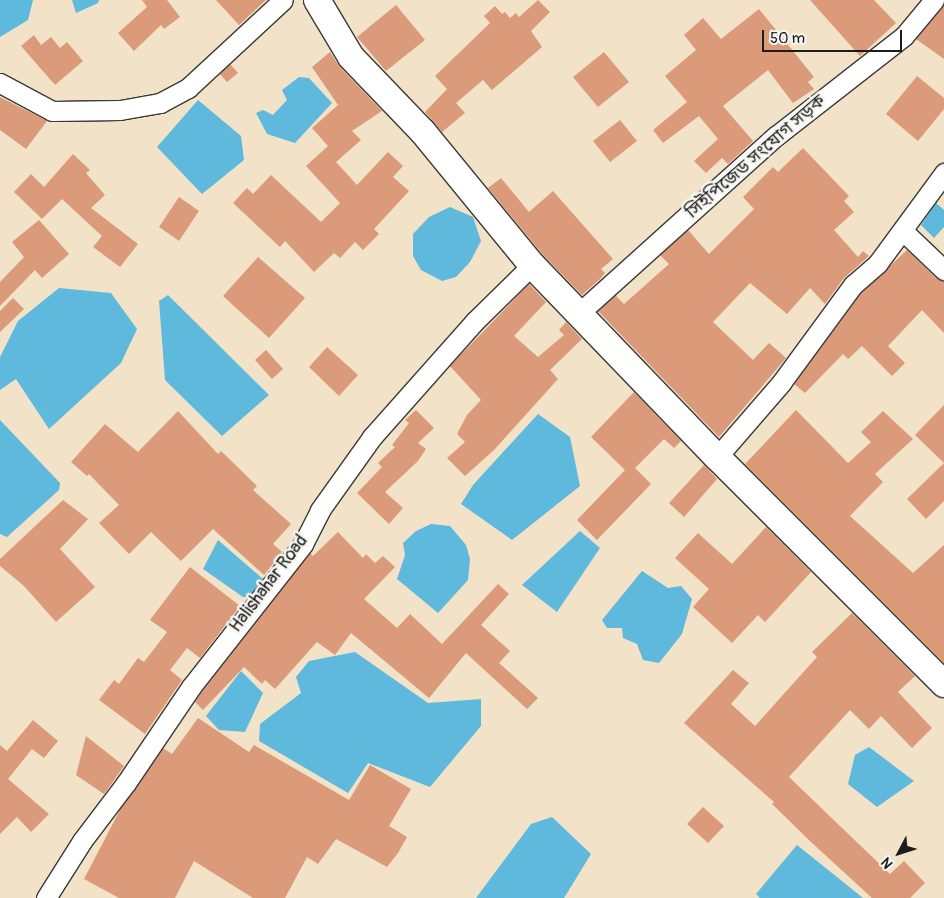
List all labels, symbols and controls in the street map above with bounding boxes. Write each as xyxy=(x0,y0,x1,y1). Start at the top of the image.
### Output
scale bar xyxy=(764,20,904,52)
text: 50 m xyxy=(770,29,805,48)
street label: সিইপিজেড সংযোগ সড়ক xyxy=(682,91,830,223)
street label: Halishahar Road xyxy=(225,531,313,637)
north arrow xyxy=(874,828,924,878)
text: N xyxy=(878,854,897,872)

